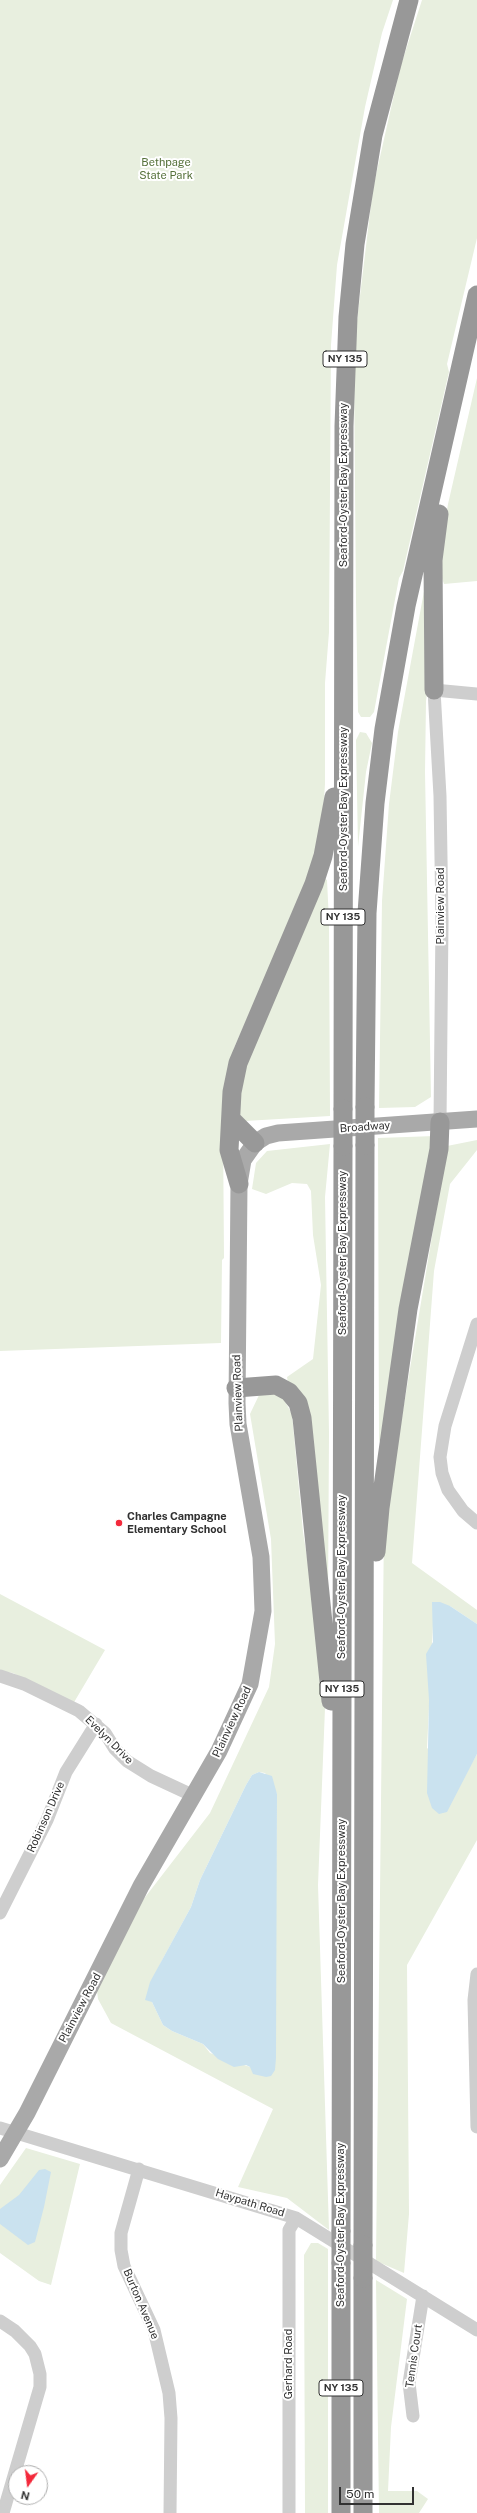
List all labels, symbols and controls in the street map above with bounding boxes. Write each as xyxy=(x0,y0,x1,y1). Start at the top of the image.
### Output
park label: Bethpage State Park xyxy=(139,156,193,182)
road number: NY 135 xyxy=(323,351,367,367)
street label: Seaford-Oyster Bay Expressway xyxy=(337,403,351,567)
street label: Seaford-Oyster Bay Expressway xyxy=(337,727,351,891)
street label: Plainview Road xyxy=(434,867,448,945)
road number: NY 135 xyxy=(321,909,365,925)
street label: Broadway xyxy=(339,1119,391,1135)
street label: Seaford-Oyster Bay Expressway xyxy=(336,1171,350,1335)
street label: Plainview Road xyxy=(230,1354,246,1432)
street label: Seaford-Oyster Bay Expressway xyxy=(335,1495,349,1659)
place label: Charles Campagne Elementary School xyxy=(127,1510,227,1536)
marker: Charles Campagne Elementary School xyxy=(114,1518,124,1528)
road number: NY 135 xyxy=(320,1681,364,1697)
street label: Plainview Road xyxy=(210,1684,254,1760)
street label: Evelyn Drive xyxy=(82,1713,136,1767)
street label: Robinson Drive xyxy=(24,1779,68,1855)
street label: Seaford-Oyster Bay Expressway xyxy=(335,1819,349,1983)
street label: Plainview Road xyxy=(56,1971,104,2045)
street label: Seaford-Oyster Bay Expressway xyxy=(334,2143,348,2307)
street label: Haypath Road xyxy=(214,2186,286,2220)
street label: Burton Avenue xyxy=(120,2267,162,2341)
street label: Tennis Court xyxy=(403,2323,425,2389)
street label: Gerhard Road xyxy=(282,2329,296,2399)
road number: NY 135 xyxy=(319,2380,363,2396)
north arrow xyxy=(8,2465,48,2505)
scale bar xyxy=(341,2479,416,2505)
text: 50 m xyxy=(346,2487,374,2501)
text: N xyxy=(20,2489,31,2503)

